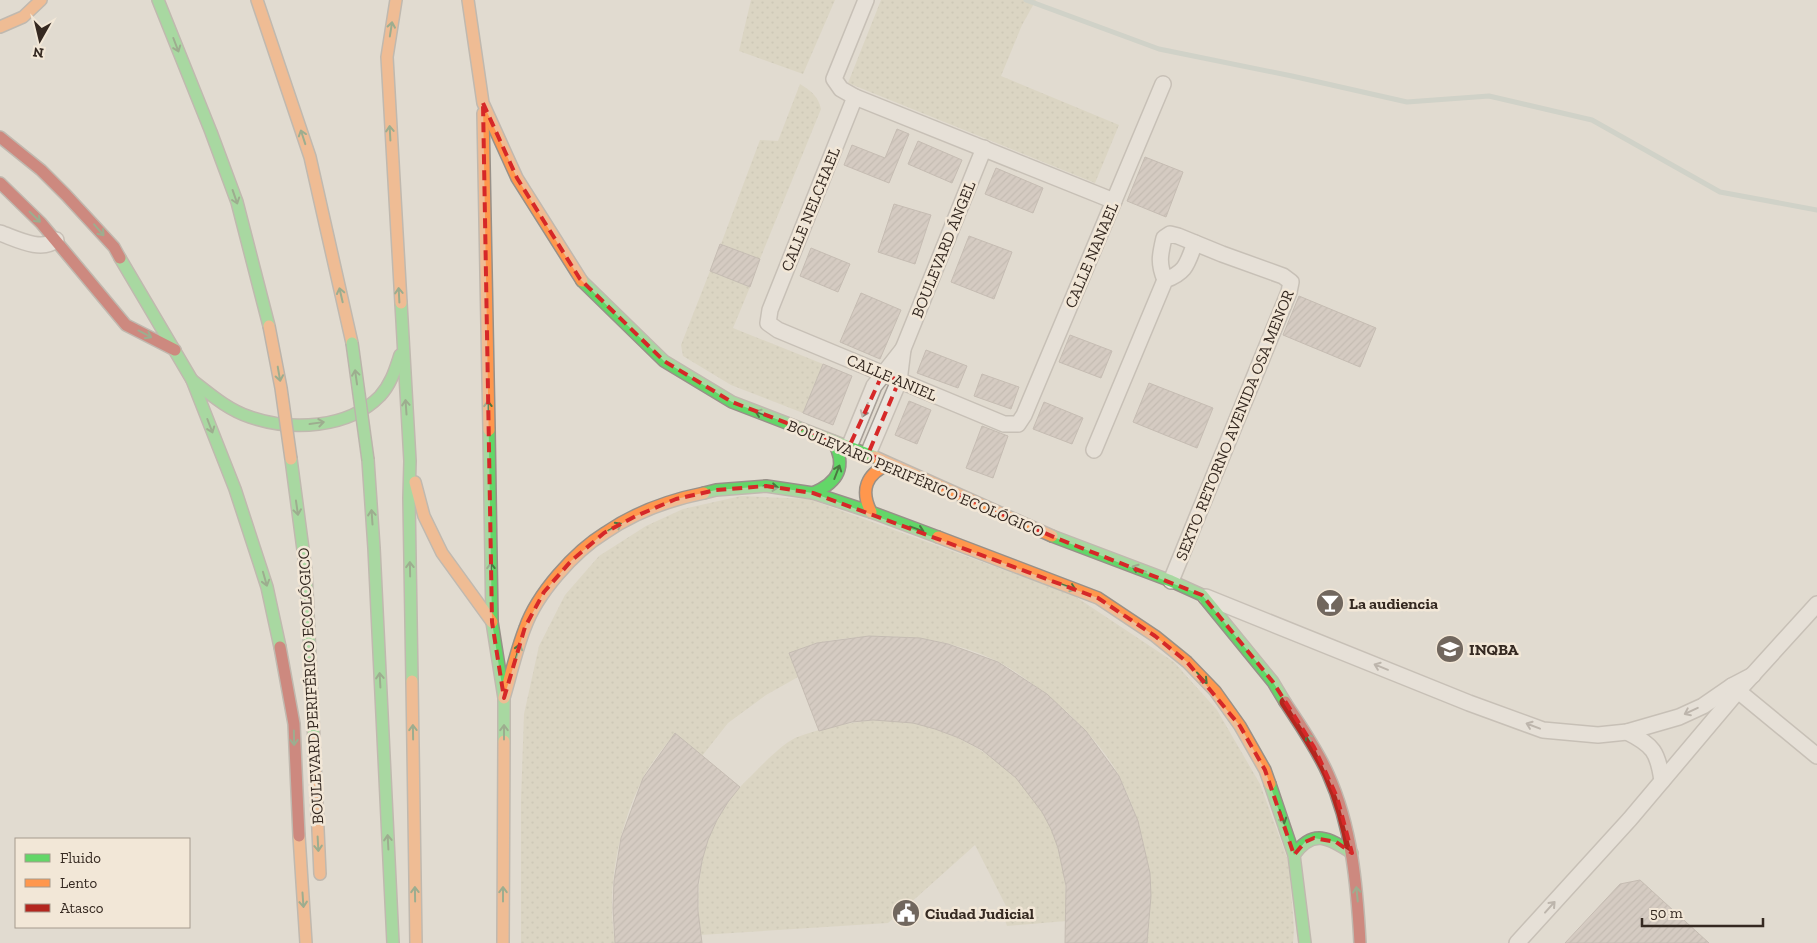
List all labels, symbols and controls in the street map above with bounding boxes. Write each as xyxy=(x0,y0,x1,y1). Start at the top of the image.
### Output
north arrow xyxy=(15,15,65,65)
one-way arrow xyxy=(387,21,397,37)
one-way arrow xyxy=(172,37,182,52)
text: N xyxy=(31,43,45,62)
one-way arrow xyxy=(386,125,395,141)
one-way arrow xyxy=(298,130,308,146)
street label: CALLE NELCHAEL xyxy=(777,144,844,274)
street label: BOULEVARD ÁNGEL xyxy=(907,178,980,320)
one-way arrow xyxy=(231,188,240,204)
street label: CALLE NANAEL xyxy=(1061,199,1122,311)
one-way arrow xyxy=(29,211,41,223)
one-way arrow xyxy=(93,223,105,236)
one-way arrow xyxy=(395,287,404,303)
street label: SEXTO RETORNO AVENIDA OSA MENOR xyxy=(1171,287,1298,563)
one-way arrow xyxy=(336,288,345,304)
one-way arrow xyxy=(137,330,152,340)
street label: CALLE ANIEL xyxy=(844,350,940,405)
one-way arrow xyxy=(274,365,284,381)
one-way arrow xyxy=(351,369,361,385)
one-way arrow xyxy=(402,399,411,415)
one-way arrow xyxy=(483,400,493,416)
one-way arrow xyxy=(859,402,869,417)
one-way arrow xyxy=(755,409,770,418)
street label: BOULEVARD PERIFÉRICO ECOLÓGICO xyxy=(785,416,1047,541)
one-way arrow xyxy=(206,417,215,433)
one-way arrow xyxy=(308,418,324,428)
one-way arrow xyxy=(833,465,843,480)
one-way arrow xyxy=(762,483,778,492)
one-way arrow xyxy=(292,499,302,515)
one-way arrow xyxy=(367,510,377,526)
one-way arrow xyxy=(608,522,623,532)
one-way arrow xyxy=(909,525,924,534)
street label: BOULEVARD PERIFÉRICO ECOLÓGICO xyxy=(294,547,327,825)
one-way arrow xyxy=(405,562,415,578)
one-way arrow xyxy=(486,562,496,578)
one-way arrow xyxy=(1131,564,1147,573)
one-way arrow xyxy=(260,570,270,586)
one-way arrow xyxy=(1061,583,1076,592)
bar icon: La audiencia xyxy=(1315,588,1345,618)
place label: La audiencia xyxy=(1349,594,1438,613)
school or university icon: INQBA xyxy=(1435,634,1465,664)
place label: INQBA xyxy=(1469,640,1518,659)
one-way arrow xyxy=(513,644,523,660)
one-way arrow xyxy=(1374,662,1389,671)
one-way arrow xyxy=(1196,671,1208,684)
one-way arrow xyxy=(376,672,385,688)
one-way arrow xyxy=(1683,706,1698,716)
one-way arrow xyxy=(1525,721,1541,730)
one-way arrow xyxy=(408,724,418,740)
one-way arrow xyxy=(499,724,509,740)
one-way arrow xyxy=(290,730,299,746)
one-way arrow xyxy=(1305,734,1315,748)
one-way arrow xyxy=(1278,809,1287,824)
one-way arrow xyxy=(384,834,393,850)
one-way arrow xyxy=(314,836,323,852)
legend xyxy=(15,838,190,928)
text: Fluido xyxy=(60,849,101,867)
text: Lento xyxy=(60,874,97,892)
one-way arrow xyxy=(411,887,420,903)
one-way arrow xyxy=(498,887,508,903)
one-way arrow xyxy=(1352,887,1362,903)
one-way arrow xyxy=(299,891,308,907)
scale bar xyxy=(1642,896,1763,928)
public building icon: Ciudad Judicial xyxy=(891,898,921,928)
text: Atasco xyxy=(60,899,104,917)
one-way arrow xyxy=(1544,901,1556,913)
place label: Ciudad Judicial xyxy=(925,904,1035,923)
text: 50 m xyxy=(1650,904,1683,922)

